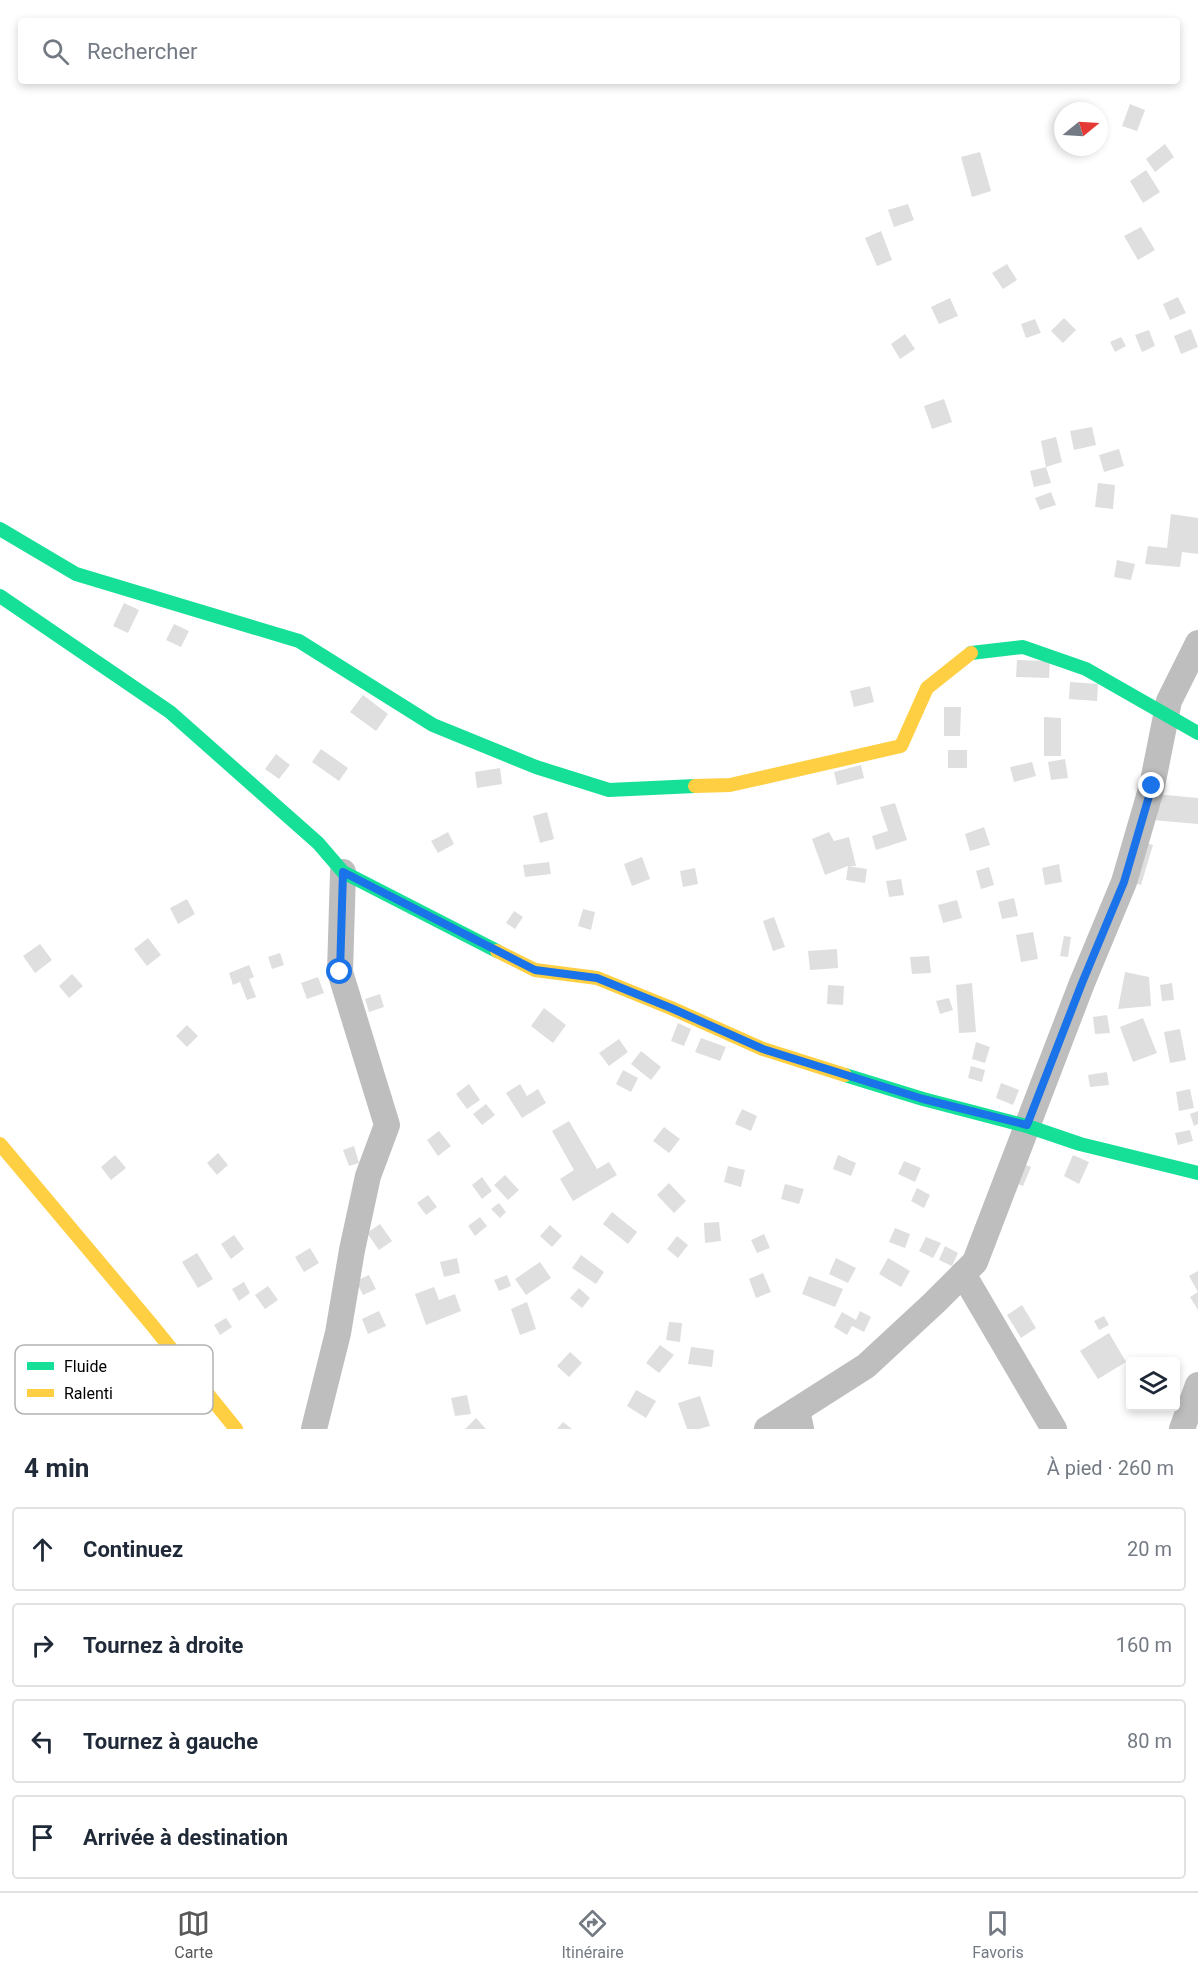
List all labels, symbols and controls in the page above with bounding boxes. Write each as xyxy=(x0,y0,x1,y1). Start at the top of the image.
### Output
search box xyxy=(18,18,1180,84)
icon: search xyxy=(39,35,72,68)
text: Rechercher xyxy=(87,39,198,64)
north arrow xyxy=(1054,102,1108,156)
route end xyxy=(1138,772,1164,798)
route start xyxy=(326,958,352,984)
legend xyxy=(15,1345,213,1414)
text: Fluide xyxy=(64,1357,107,1376)
map controls xyxy=(1126,1357,1180,1411)
button: layers xyxy=(1126,1357,1180,1411)
text: Ralenti xyxy=(64,1384,113,1403)
text: 4 min xyxy=(24,1453,89,1483)
text: À pied · 260 m xyxy=(1047,1456,1174,1480)
icon: ahead xyxy=(26,1533,59,1566)
text: Continuez xyxy=(83,1537,183,1562)
text: 20 m xyxy=(1127,1537,1172,1561)
icon: right xyxy=(26,1629,59,1662)
text: Tournez à droite xyxy=(83,1633,243,1658)
text: 160 m xyxy=(1116,1633,1172,1657)
icon: left xyxy=(26,1725,59,1758)
text: Tournez à gauche xyxy=(83,1729,258,1754)
text: 80 m xyxy=(1127,1729,1172,1753)
icon: arrive xyxy=(26,1821,59,1854)
text: Arrivée à destination xyxy=(83,1825,288,1850)
tab: Carte xyxy=(174,1907,213,1962)
tab: Itinéraire xyxy=(561,1907,624,1962)
tab: Favoris xyxy=(972,1907,1024,1962)

